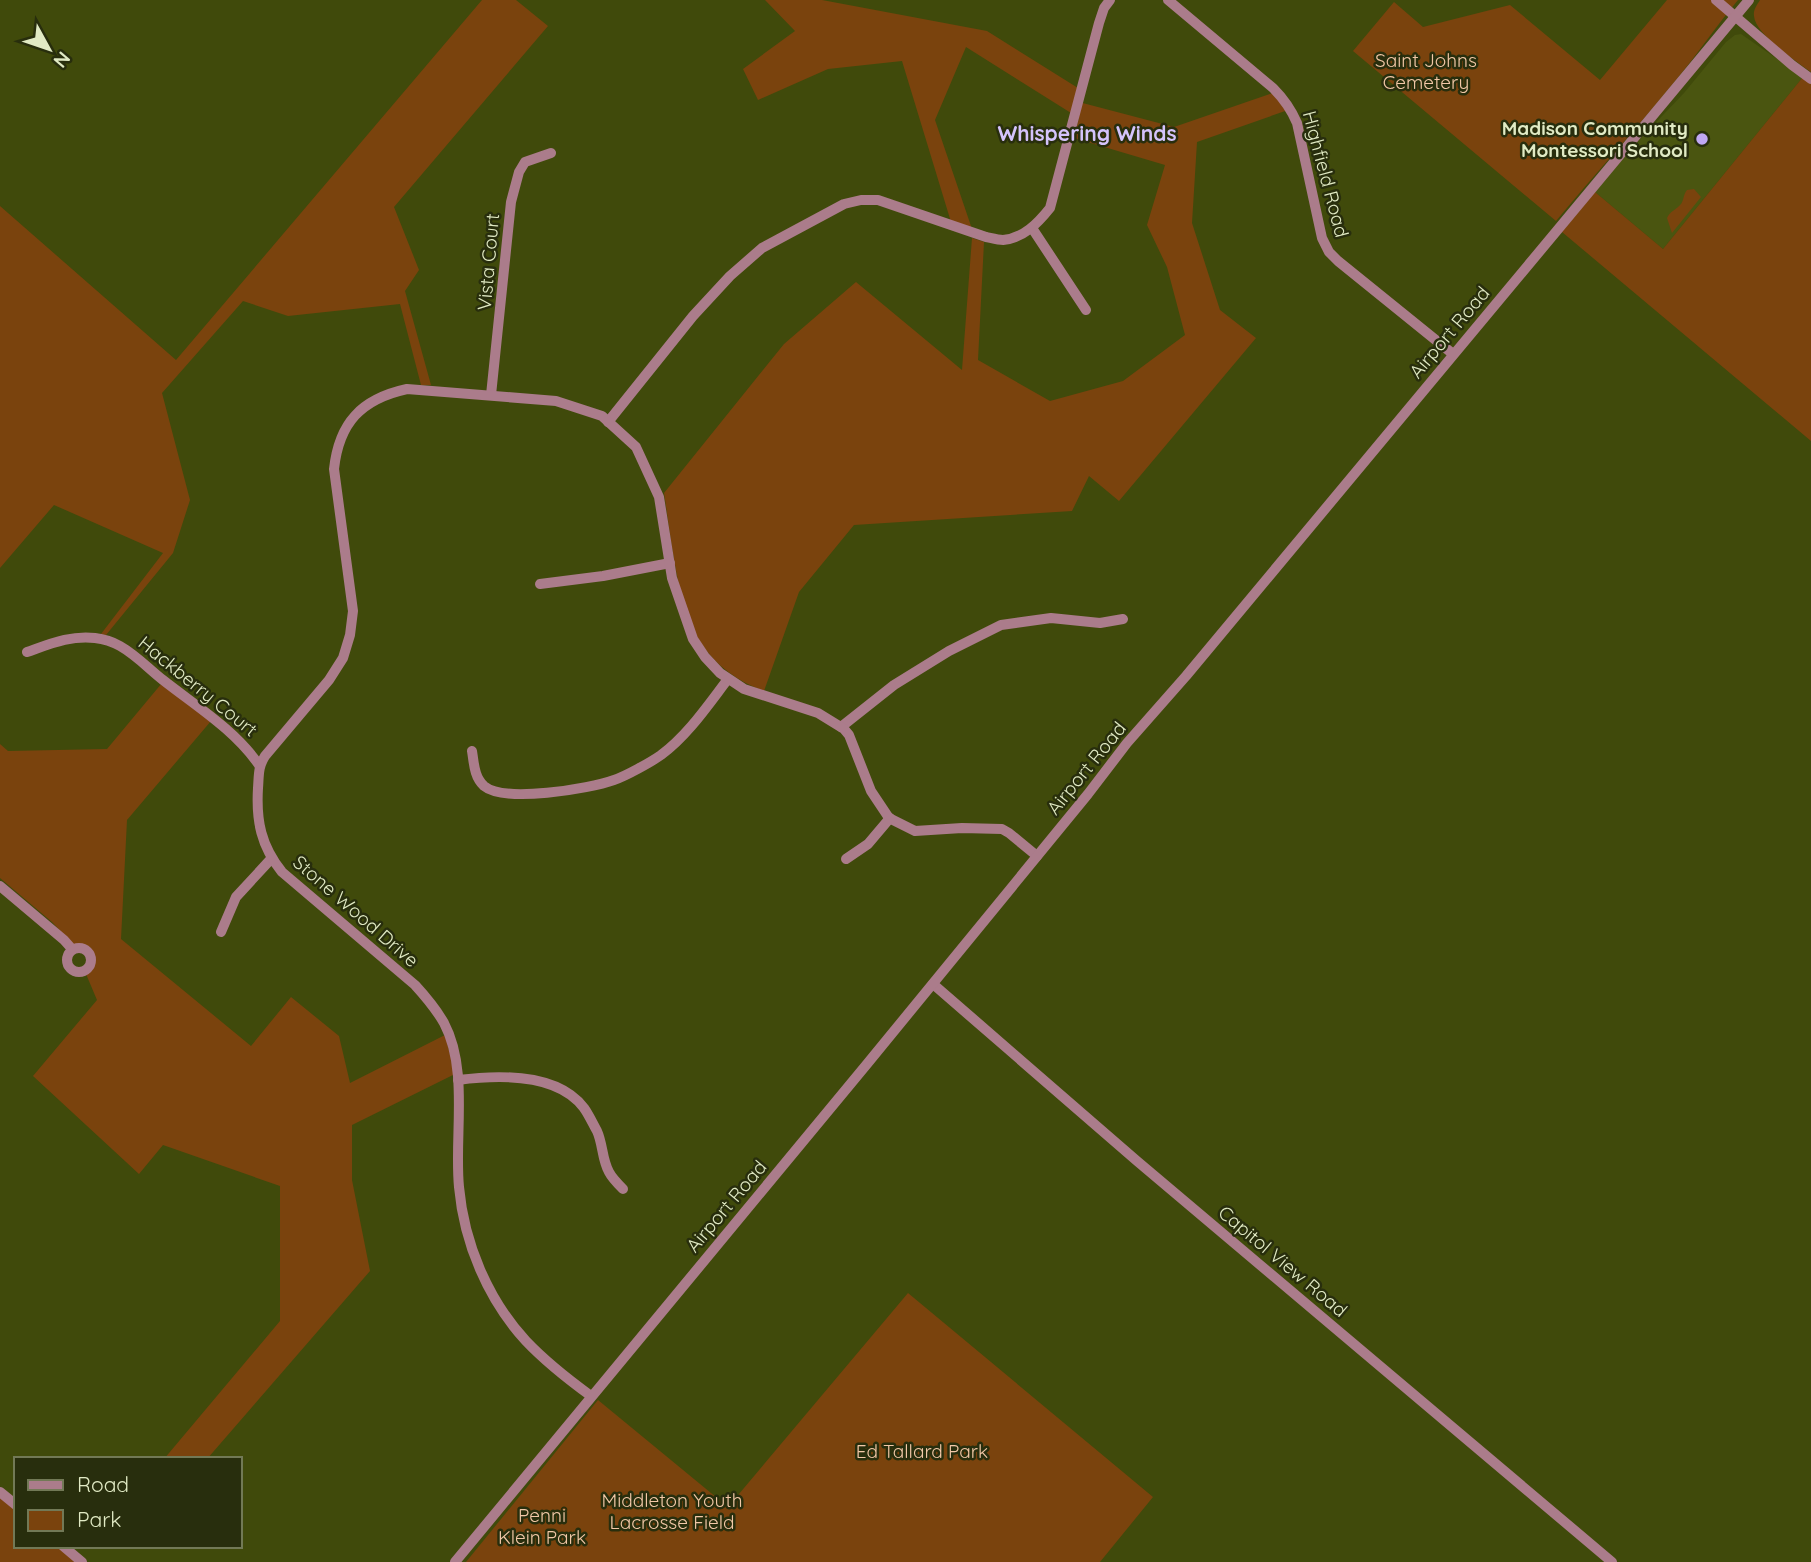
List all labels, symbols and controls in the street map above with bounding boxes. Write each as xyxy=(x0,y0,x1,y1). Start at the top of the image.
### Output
north arrow xyxy=(14,14,84,84)
text: N xyxy=(48,47,76,73)
park label: Saint Johns Cemetery xyxy=(1375,48,1477,94)
street label: Highfield Road xyxy=(1298,108,1354,240)
place label: Madison Community Montessori School xyxy=(1502,116,1688,162)
district label: Whispering Winds xyxy=(997,120,1177,146)
marker: Madison Community Montessori School xyxy=(1694,131,1710,147)
street label: Vista Court xyxy=(472,213,504,311)
street label: Airport Road xyxy=(1404,281,1494,383)
street label: Hackberry Court xyxy=(134,631,262,741)
street label: Airport Road xyxy=(1041,717,1131,819)
street label: Stone Wood Drive xyxy=(288,850,424,972)
street label: Airport Road xyxy=(681,1155,771,1257)
street label: Capitol View Road xyxy=(1214,1200,1352,1322)
park label: Ed Tallard Park xyxy=(856,1439,988,1463)
legend xyxy=(14,1457,242,1548)
text: Road xyxy=(77,1471,129,1497)
park label: Middleton Youth Lacrosse Field xyxy=(601,1488,743,1534)
park label: Penni Klein Park xyxy=(498,1503,586,1549)
text: Park xyxy=(77,1506,121,1532)

